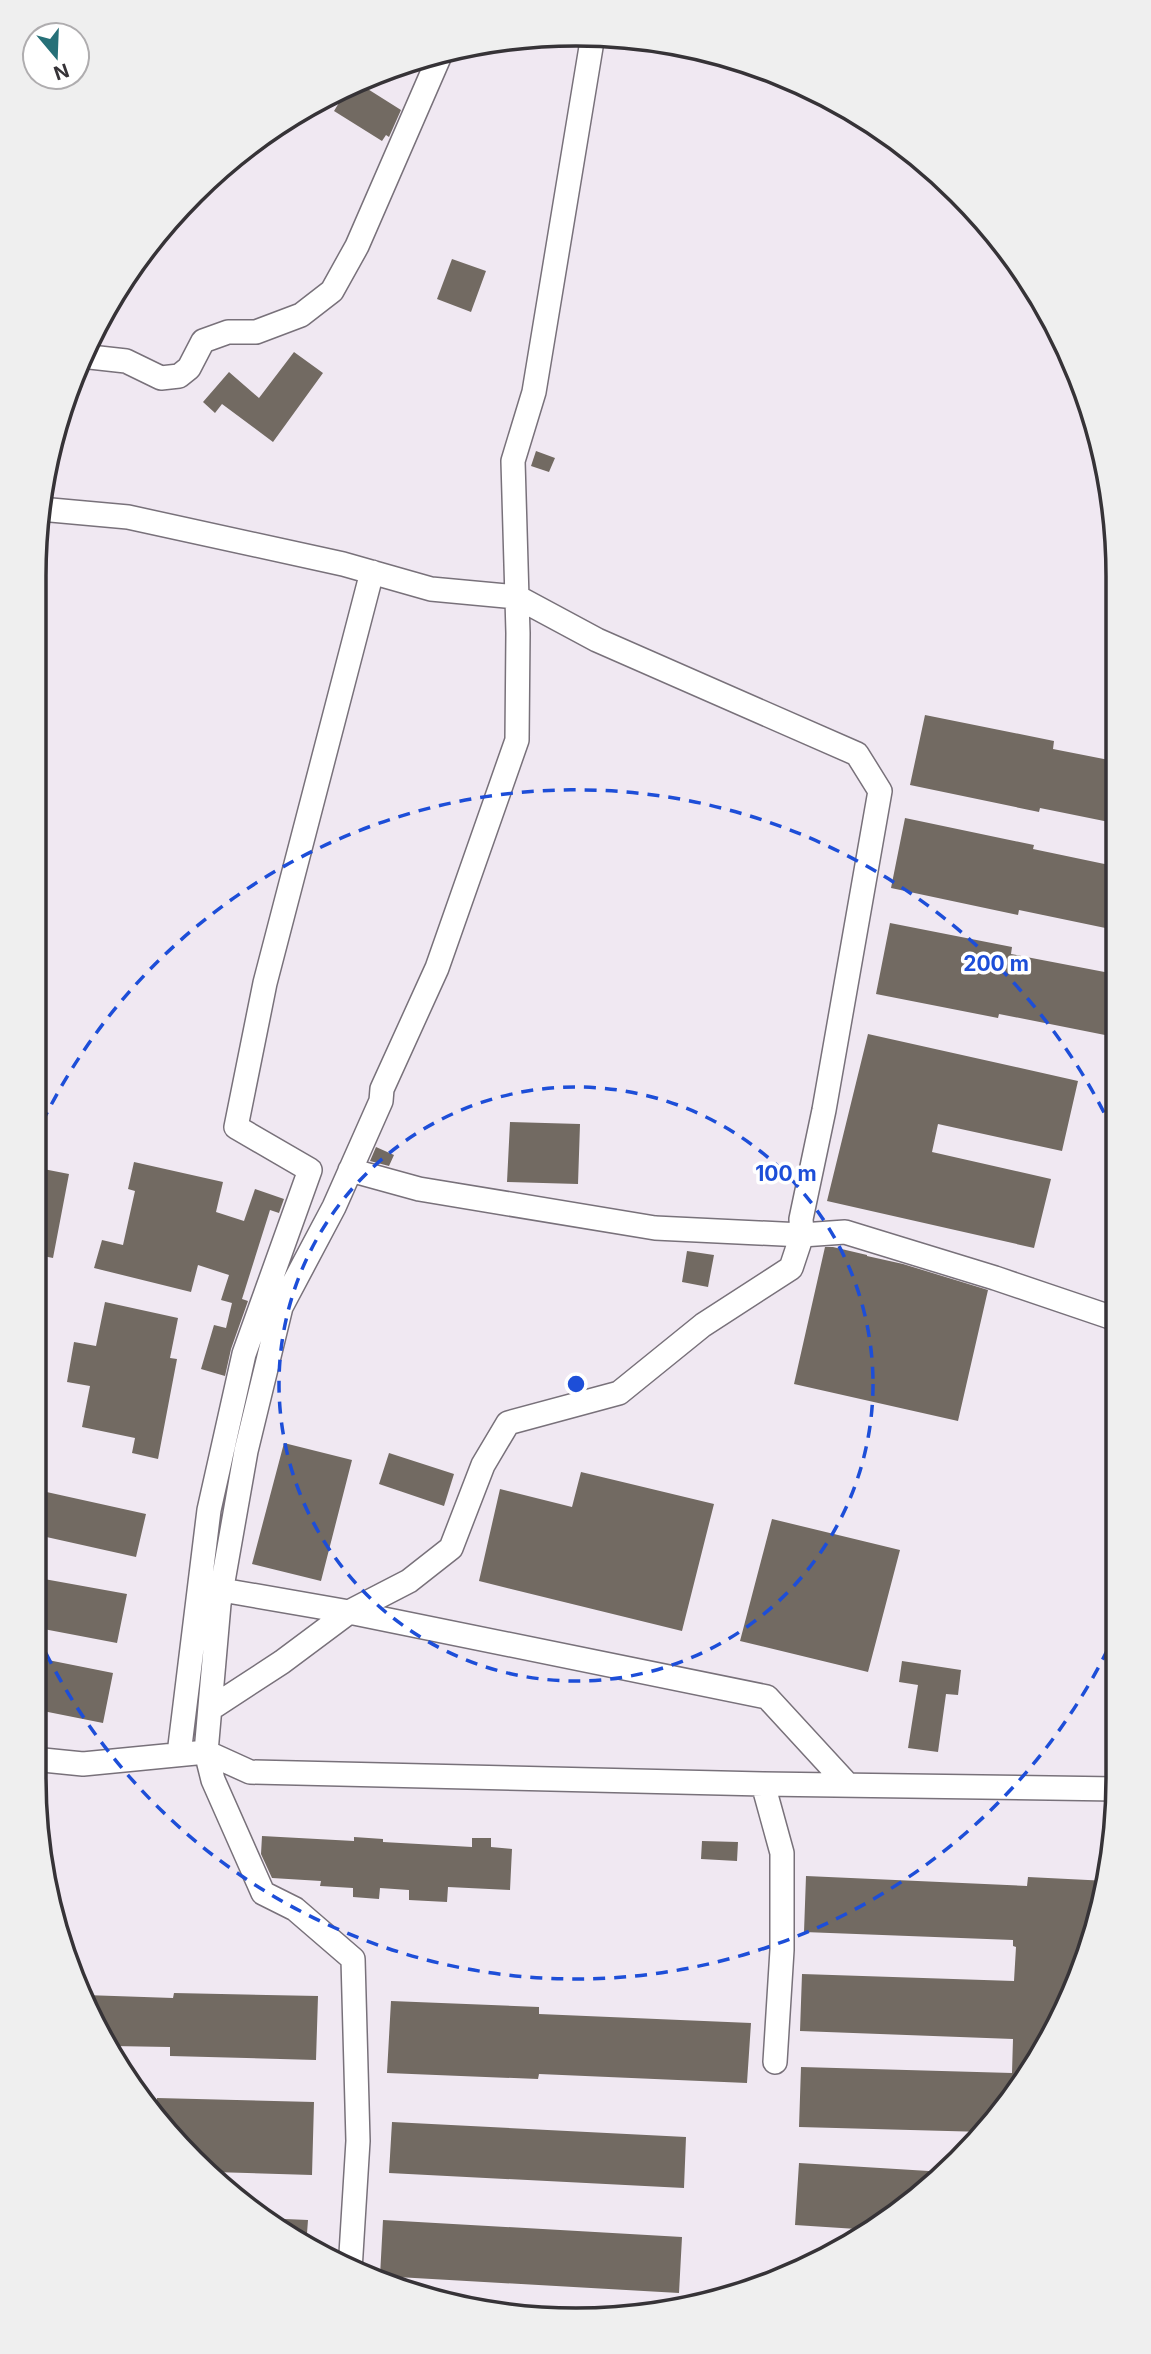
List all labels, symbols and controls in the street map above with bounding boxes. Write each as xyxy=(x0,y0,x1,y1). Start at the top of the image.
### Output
north arrow xyxy=(21,21,91,91)
text: N xyxy=(51,58,72,85)
text: 200 m xyxy=(963,951,1029,976)
text: 100 m xyxy=(755,1161,817,1186)
centre of rings xyxy=(564,1372,588,1396)

